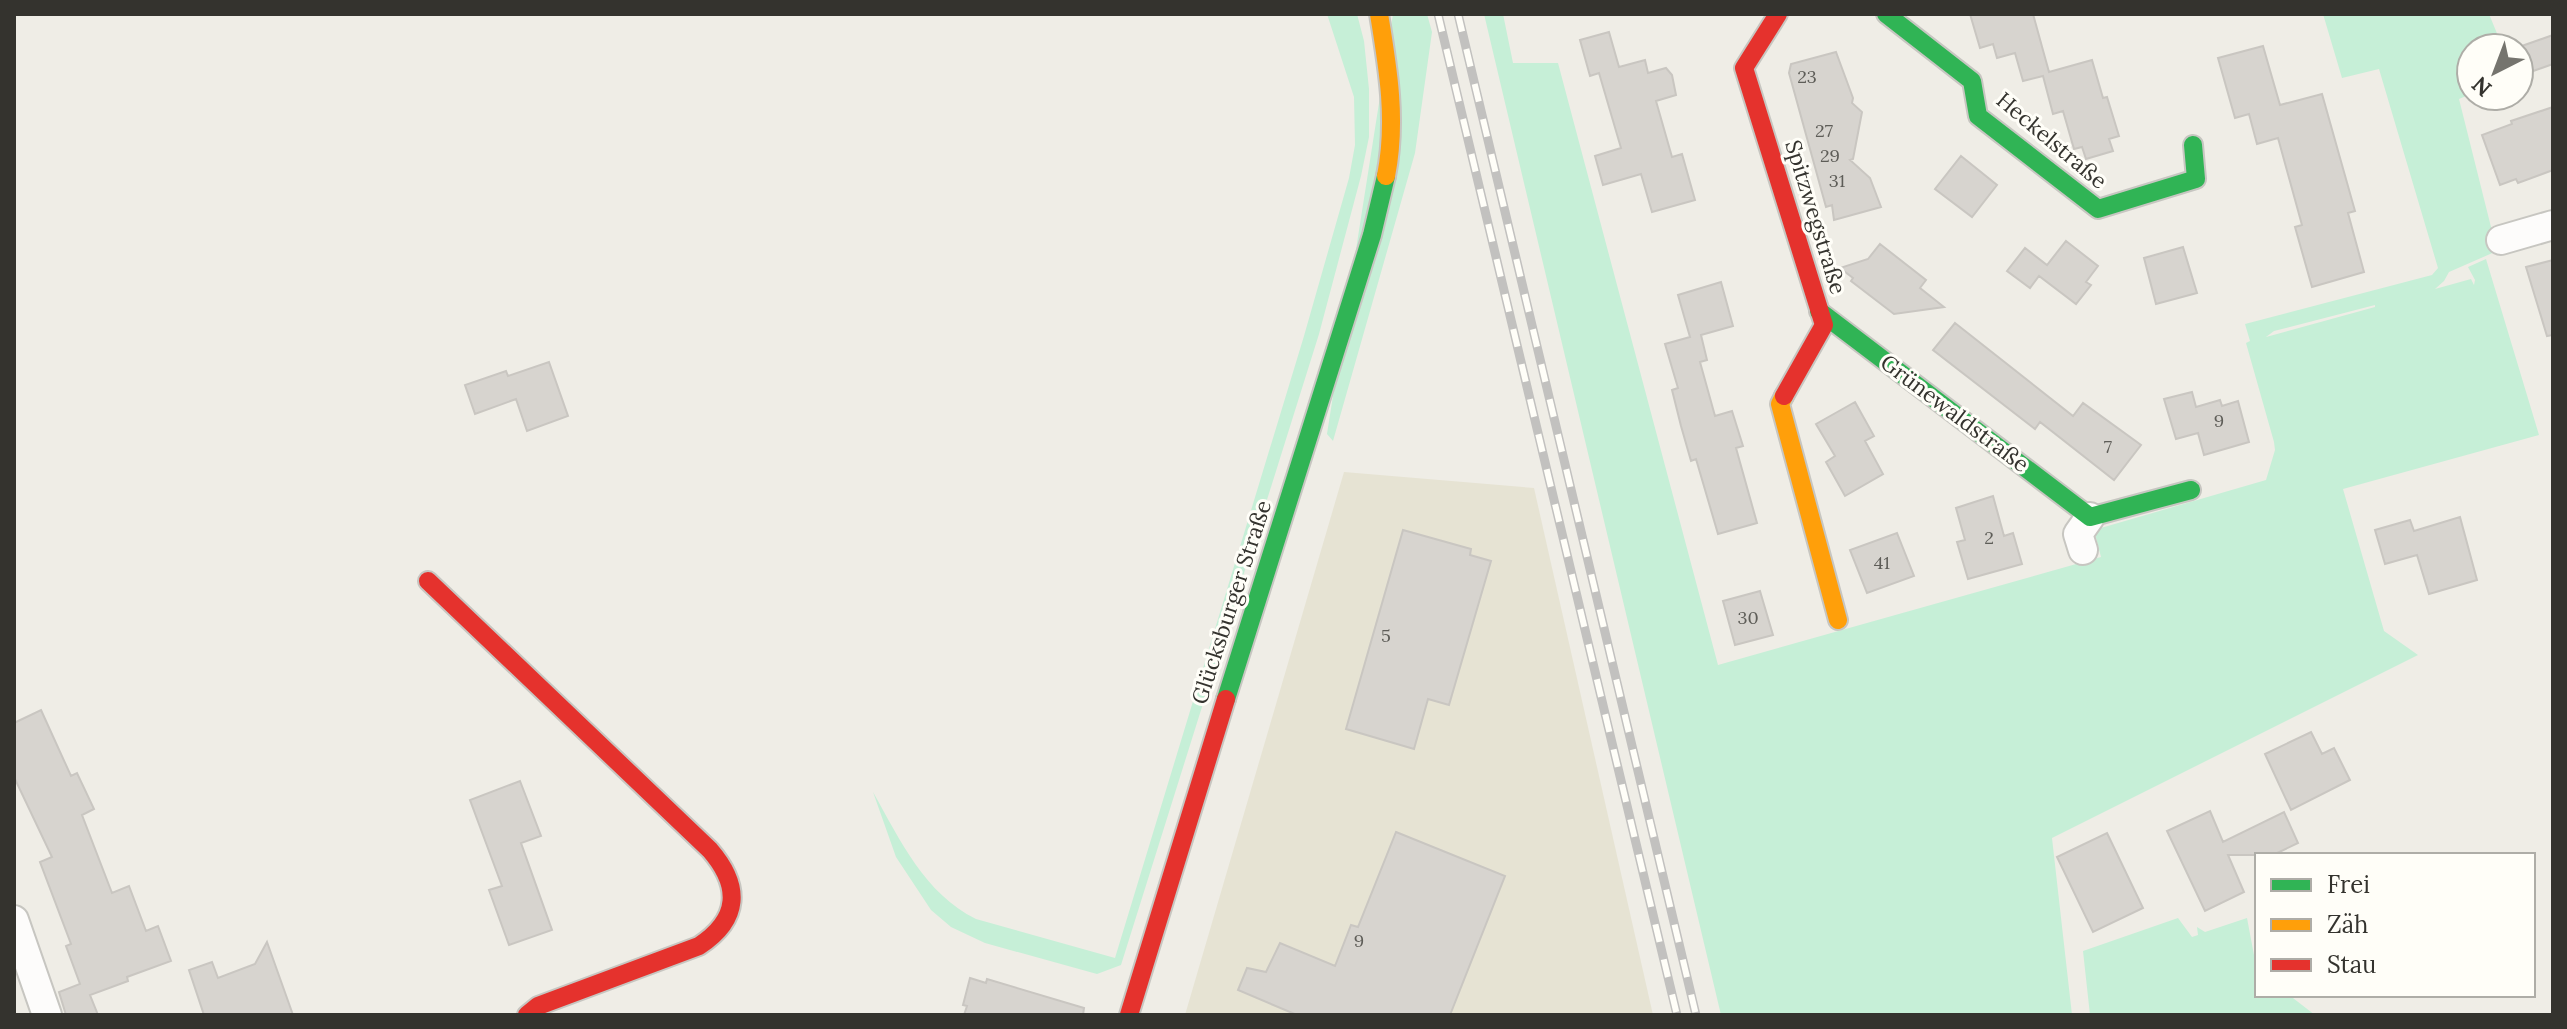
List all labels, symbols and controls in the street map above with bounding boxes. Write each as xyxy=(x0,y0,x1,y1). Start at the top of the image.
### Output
north arrow xyxy=(2455,32,2535,112)
house number: 23 xyxy=(1797,65,1817,88)
text: N xyxy=(2466,71,2497,103)
street label: Heckelstraße xyxy=(1991,86,2113,195)
house number: 27 xyxy=(1815,119,1833,142)
street label: Spitzwegstraße xyxy=(1779,137,1853,297)
house number: 29 xyxy=(1820,144,1840,167)
house number: 31 xyxy=(1829,169,1845,192)
street label: Grünewaldstraße xyxy=(1875,348,2035,478)
house number: 9 xyxy=(2214,409,2224,432)
house number: 7 xyxy=(2104,435,2112,458)
street label: Glücksburger Straße xyxy=(1185,496,1277,707)
house number: 2 xyxy=(1984,526,1994,549)
house number: 41 xyxy=(1874,551,1890,574)
house number: 30 xyxy=(1737,606,1759,629)
house number: 5 xyxy=(1381,624,1391,647)
legend xyxy=(2255,853,2535,997)
text: Frei xyxy=(2327,869,2370,900)
text: Zäh xyxy=(2327,909,2368,940)
house number: 9 xyxy=(1354,929,1364,952)
text: Stau xyxy=(2327,949,2376,980)

